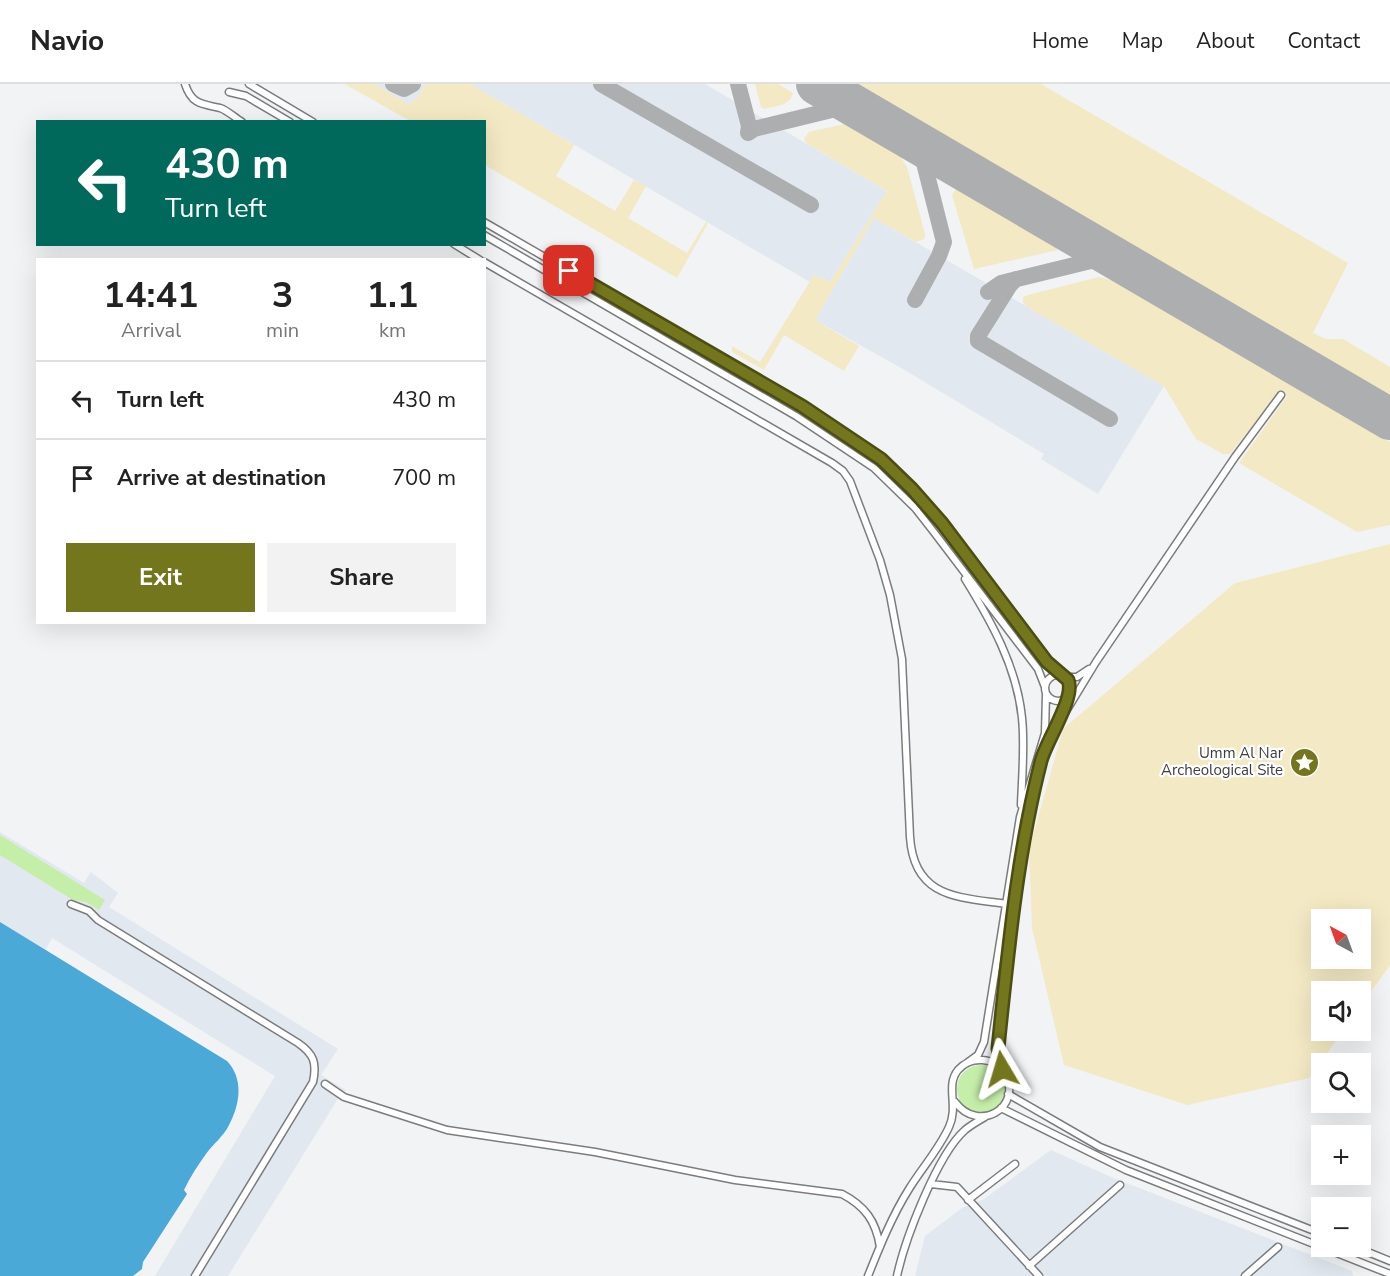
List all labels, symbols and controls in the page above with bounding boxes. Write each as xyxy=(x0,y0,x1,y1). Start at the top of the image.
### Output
text: Navio xyxy=(30,22,104,60)
text: Home xyxy=(1032,27,1089,55)
text: Map xyxy=(1122,27,1163,55)
text: About xyxy=(1196,27,1254,55)
text: Contact xyxy=(1287,27,1360,55)
text: 430 m xyxy=(165,136,289,193)
icon: left xyxy=(66,144,144,222)
text: Turn left xyxy=(165,190,266,227)
pin xyxy=(543,245,594,296)
icon: arrive xyxy=(552,254,585,287)
text: 14:41 xyxy=(103,271,199,320)
text: 3 xyxy=(272,271,293,320)
text: 1.1 xyxy=(366,271,419,320)
text: Arrival xyxy=(121,317,181,344)
text: min xyxy=(266,317,299,344)
text: km xyxy=(379,317,406,344)
icon: left xyxy=(66,384,99,417)
text: Turn left xyxy=(117,385,204,415)
text: 430 m xyxy=(392,385,456,415)
icon: arrive xyxy=(66,462,99,495)
text: Arrive at destination xyxy=(117,463,326,493)
text: 700 m xyxy=(392,463,456,493)
button: Exit xyxy=(66,543,255,612)
button: Share xyxy=(267,543,456,612)
place label: Umm Al Nar Archeological Site xyxy=(1161,743,1284,780)
place icon: Umm Al Nar Archeological Site xyxy=(1288,746,1320,778)
north arrow xyxy=(1311,909,1371,969)
map controls xyxy=(1311,909,1371,1257)
button: sound xyxy=(1311,981,1371,1041)
position arrow xyxy=(970,1037,1034,1101)
button: search xyxy=(1311,1053,1371,1113)
button: + xyxy=(1311,1125,1371,1185)
button: − xyxy=(1311,1197,1371,1257)

